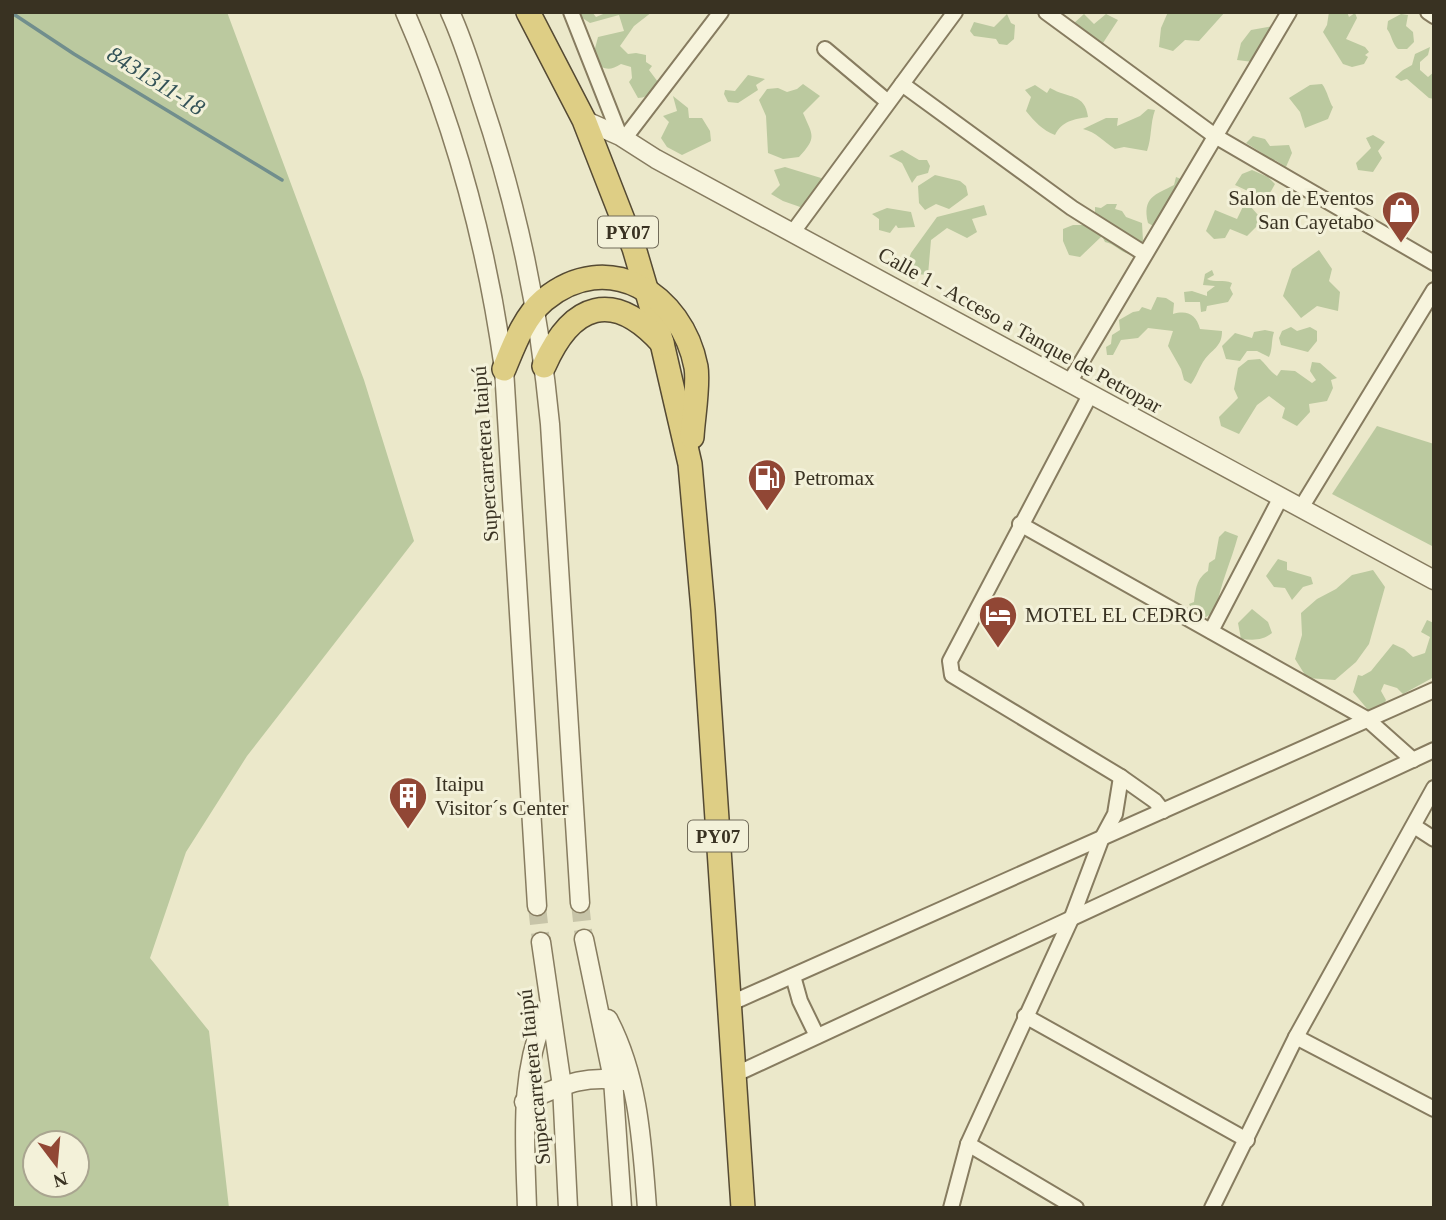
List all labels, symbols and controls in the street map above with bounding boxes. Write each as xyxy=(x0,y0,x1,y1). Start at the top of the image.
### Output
water label: 8431311-18 xyxy=(103,41,209,121)
place label: Salon de Eventos San Cayetabo xyxy=(1228,186,1374,234)
shop icon: Salon de Eventos San Cayetabo xyxy=(1380,189,1422,244)
road number: PY07 xyxy=(598,216,658,248)
street label: Calle 1 - Acceso a Tanque de Petropar xyxy=(874,242,1166,418)
street label: Supercarretera Itaipú xyxy=(467,365,503,543)
fuel station icon: Petromax xyxy=(746,457,788,512)
place label: Petromax xyxy=(794,466,875,490)
hotel icon: MOTEL EL CEDRO xyxy=(977,594,1019,649)
place label: MOTEL EL CEDRO xyxy=(1025,603,1203,627)
place label: Itaipu Visitor´s Center xyxy=(435,772,568,820)
building icon: Itaipu Visitor´s Center xyxy=(387,775,429,830)
road number: PY07 xyxy=(688,820,748,852)
street label: Supercarretera Itaipú xyxy=(513,987,555,1166)
north arrow xyxy=(21,1129,91,1199)
text: N xyxy=(51,1168,70,1192)

